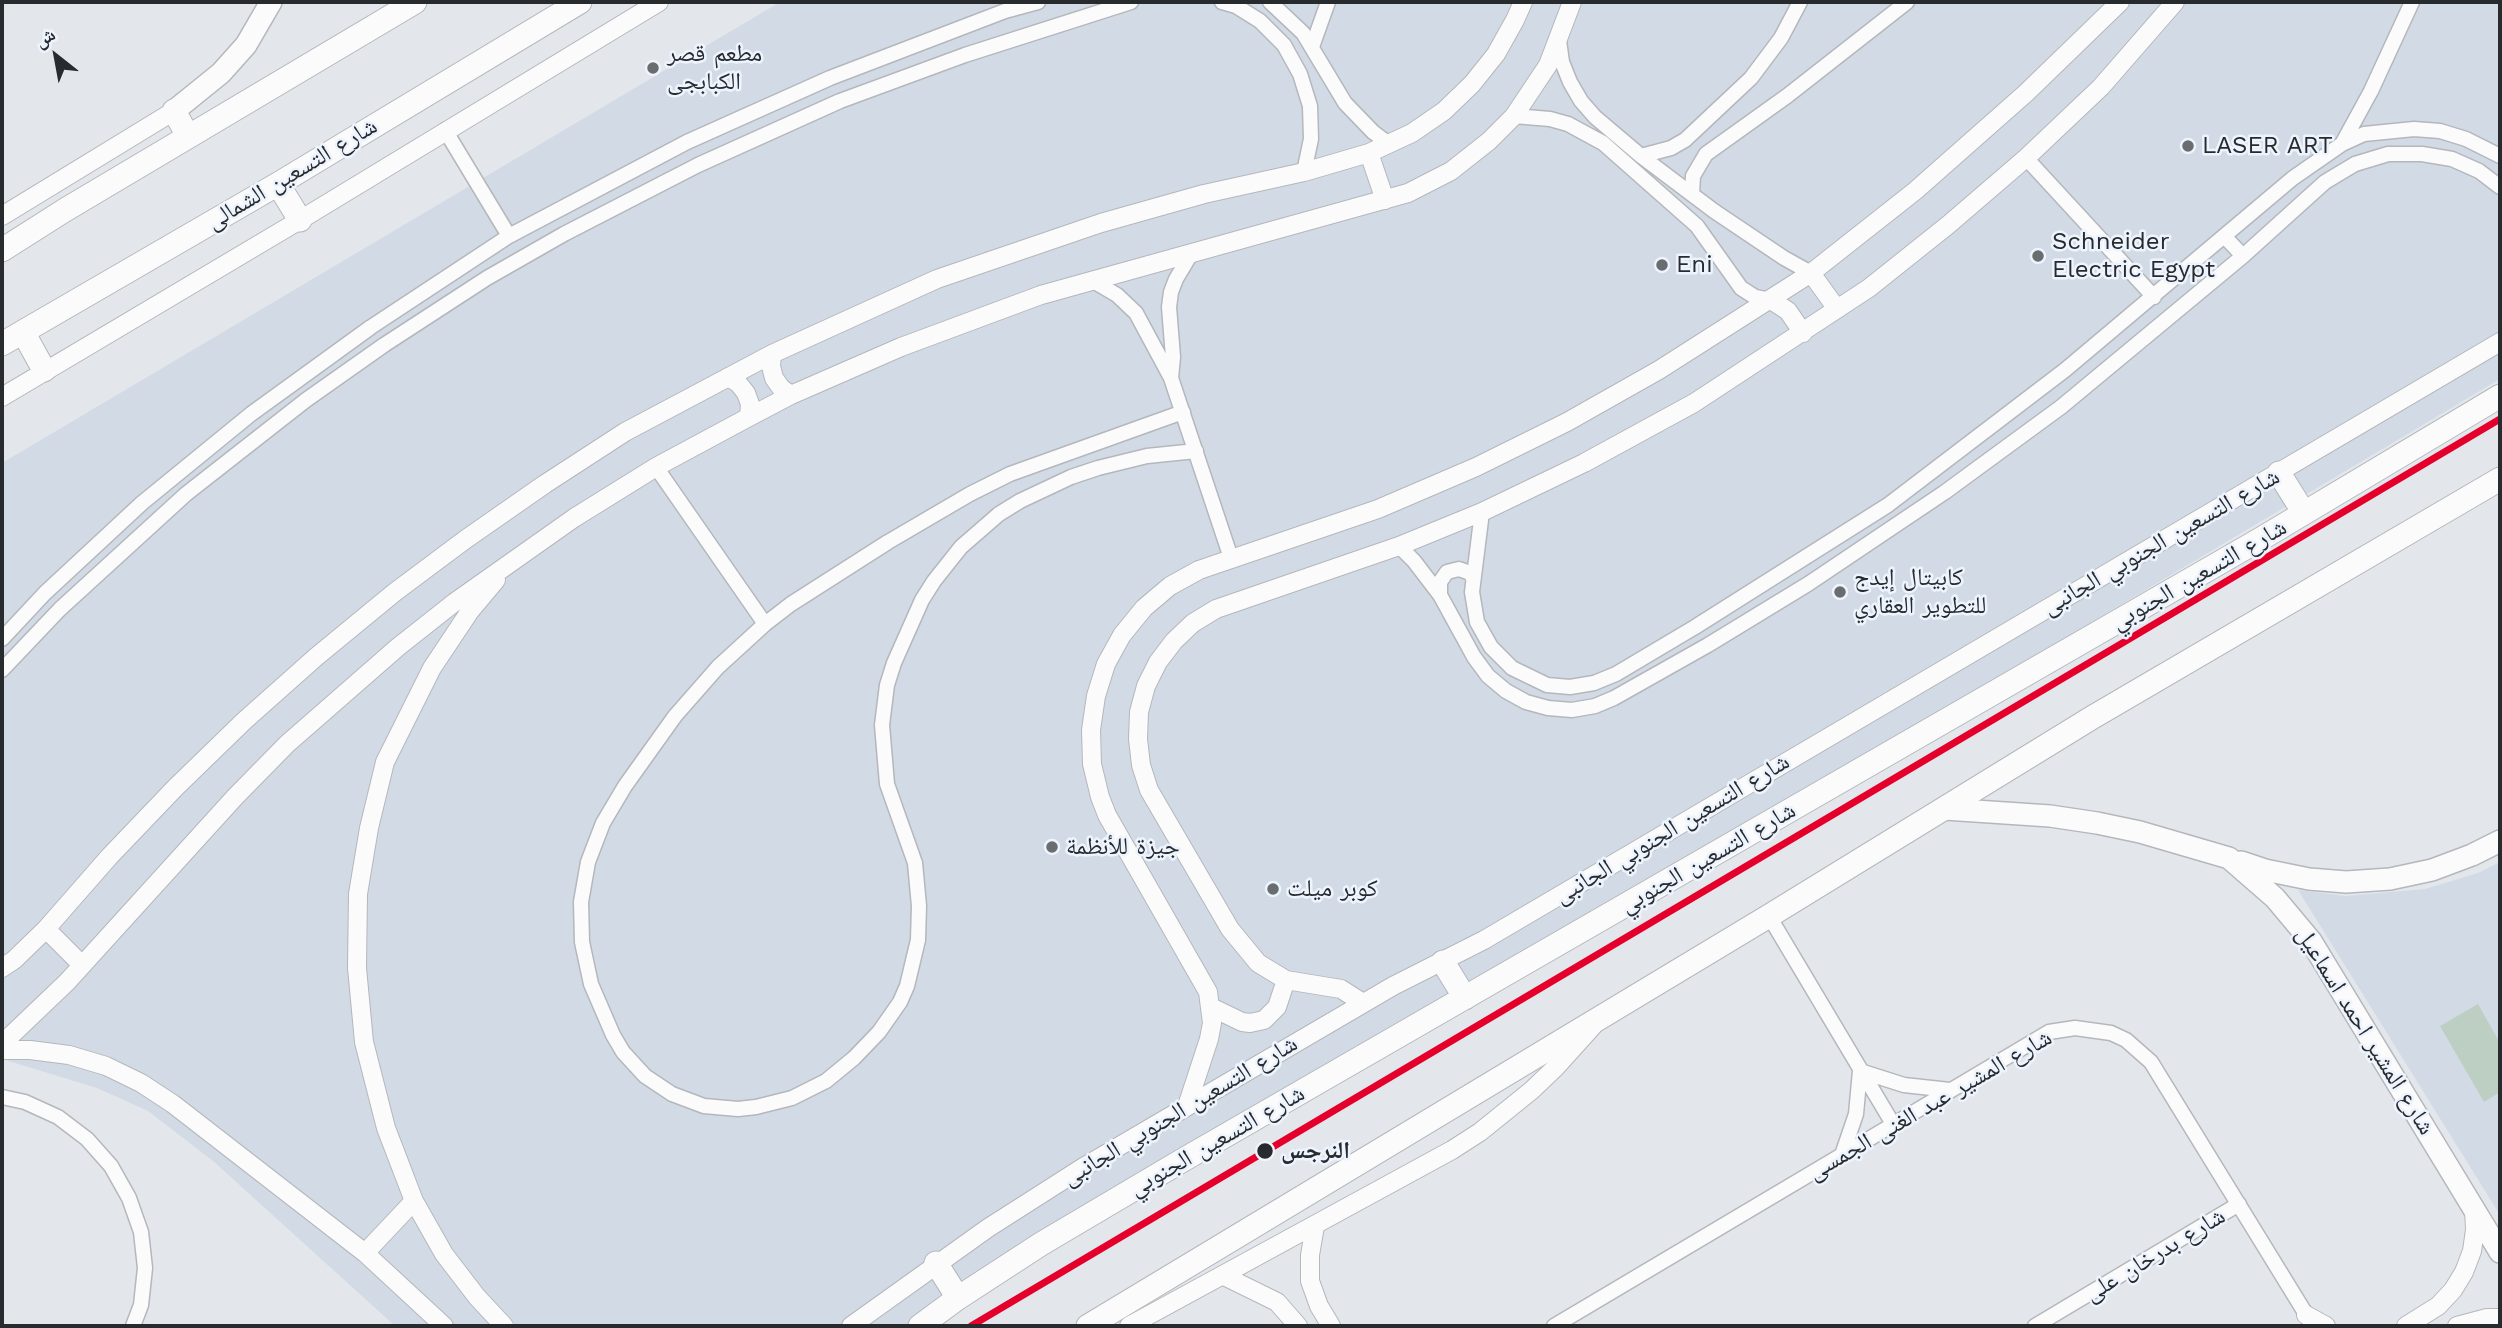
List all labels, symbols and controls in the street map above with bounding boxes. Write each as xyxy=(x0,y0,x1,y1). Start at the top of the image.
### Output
north arrow xyxy=(21,21,91,91)
text: ش xyxy=(30,23,59,53)
place label: مطعم قصر الكبابجى xyxy=(667,40,762,96)
marker: مطعم قصر الكبابجى xyxy=(645,60,661,76)
street label: شارع التسعين الشمالى xyxy=(201,112,383,236)
place label: LASER ART xyxy=(2202,132,2333,160)
marker: LASER ART xyxy=(2180,138,2196,154)
place label: Schneider Electric Egypt xyxy=(2052,228,2215,284)
marker: Schneider Electric Egypt xyxy=(2030,248,2046,264)
place label: Eni xyxy=(1676,251,1713,279)
marker: Eni xyxy=(1654,257,1670,273)
street label: شارع التسعين الجنوبي الجانبى xyxy=(2037,462,2285,622)
street label: شارع التسعين الجنوبي xyxy=(2106,513,2292,637)
place label: كابيتال إيدج للتطوير العقاري xyxy=(1854,564,1986,620)
marker: كابيتال إيدج للتطوير العقاري xyxy=(1832,584,1848,600)
street label: شارع التسعين الجنوبي الجانبى xyxy=(1549,747,1795,911)
street label: شارع التسعين الجنوبي xyxy=(1615,796,1801,920)
place label: جيزة للأنظمة xyxy=(1066,833,1180,861)
marker: جيزة للأنظمة xyxy=(1044,839,1060,855)
place label: كوبر ميلت xyxy=(1287,875,1378,903)
marker: كوبر ميلت xyxy=(1265,881,1281,897)
street label: شارع المشير احمد اسماعيل xyxy=(2289,922,2441,1140)
street label: شارع المشير عبد الغنى الجمسى xyxy=(1803,1023,2057,1187)
street label: شارع التسعين الجنوبي الجانبى xyxy=(1057,1029,1303,1193)
street label: شارع التسعين الجنوبي xyxy=(1124,1079,1310,1203)
place label: النرجس xyxy=(1281,1137,1350,1165)
marker: النرجس xyxy=(1255,1141,1275,1161)
street label: شارع بدرخان على xyxy=(2079,1202,2231,1308)

